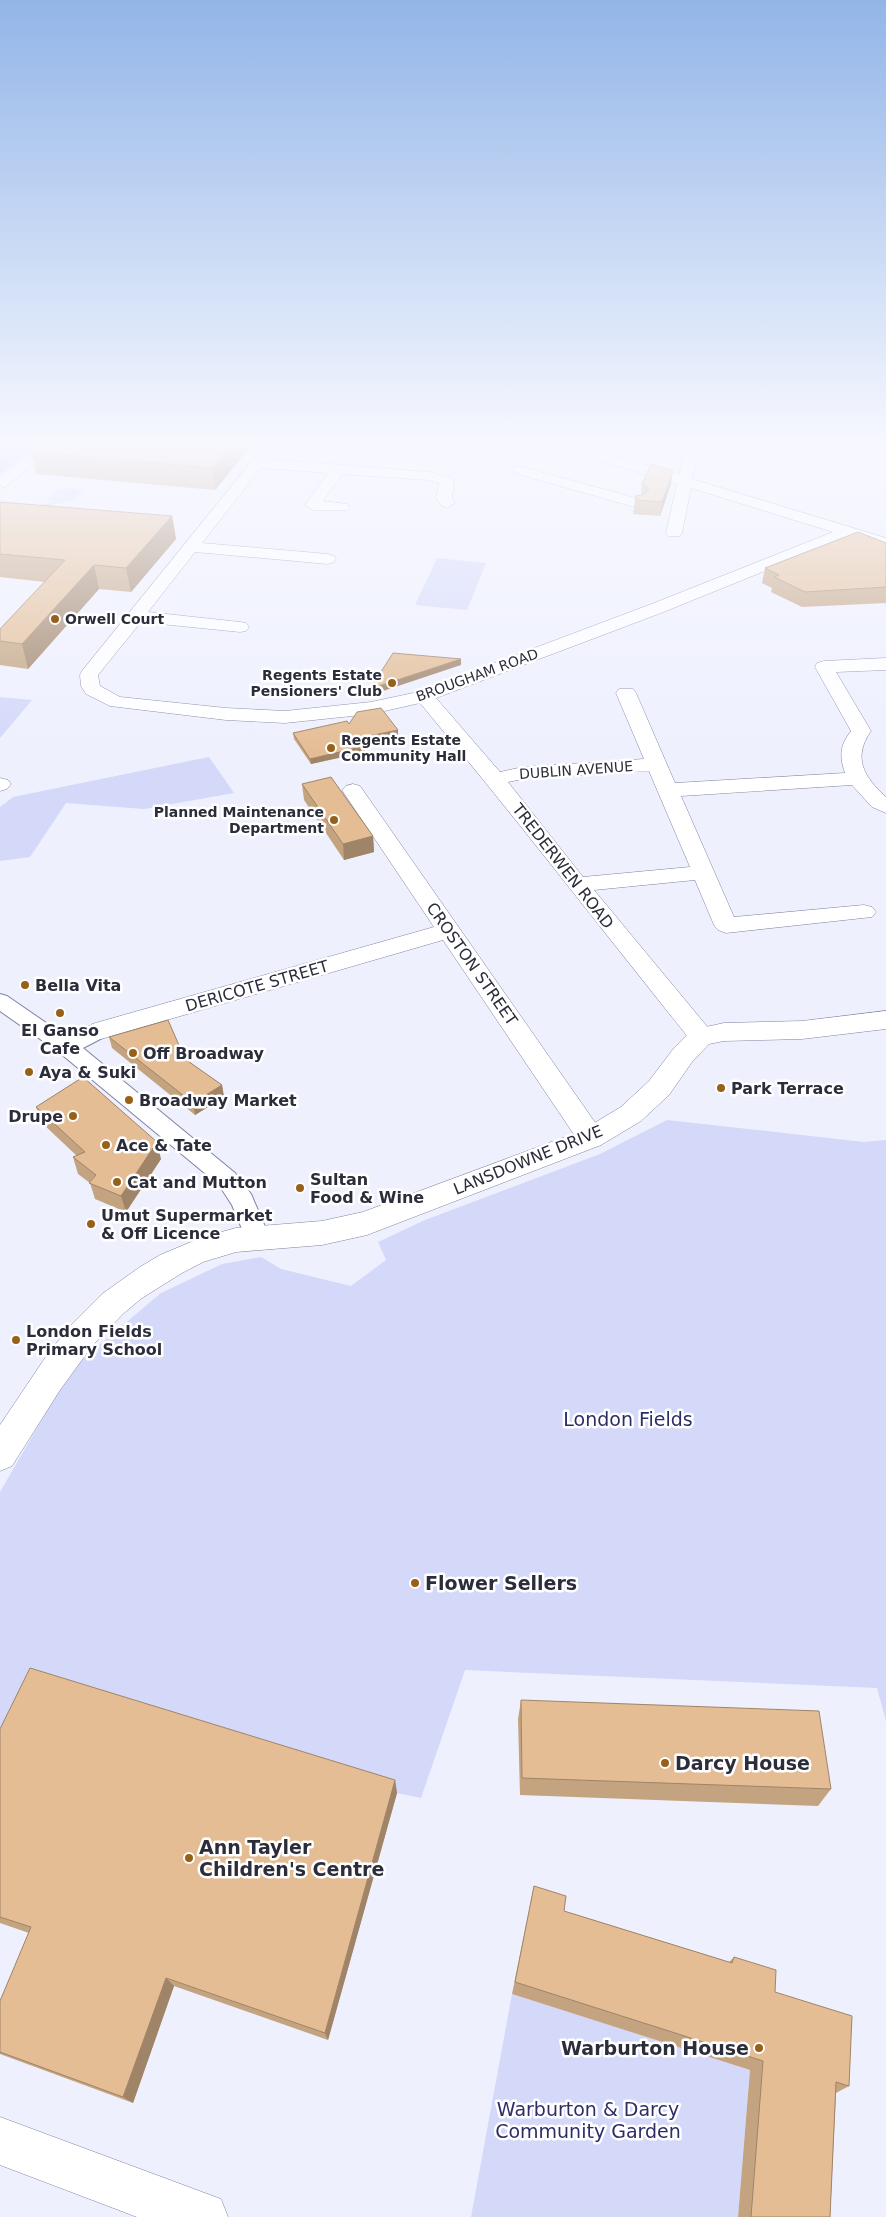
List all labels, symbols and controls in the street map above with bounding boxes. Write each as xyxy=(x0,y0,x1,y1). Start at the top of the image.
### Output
place label: Orwell Court xyxy=(65,611,164,627)
marker: Orwell Court xyxy=(49,613,61,625)
street label: BROUGHAM ROAD xyxy=(414,645,540,705)
place label: Regents Estate Pensioners' Club xyxy=(251,667,382,699)
marker: Regents Estate Pensioners' Club xyxy=(386,677,398,689)
place label: Regents Estate Community Hall xyxy=(341,732,466,764)
marker: Regents Estate Community Hall xyxy=(325,742,337,754)
street label: DUBLIN AVENUE xyxy=(519,758,633,782)
street label: TREDERWEN ROAD xyxy=(508,799,618,932)
place label: Planned Maintenance Department xyxy=(154,804,324,836)
marker: Planned Maintenance Department xyxy=(328,814,340,826)
street label: CROSTON STREET xyxy=(422,899,522,1029)
street label: DERICOTE STREET xyxy=(183,956,331,1016)
place label: Bella Vita xyxy=(35,976,121,995)
marker: Bella Vita xyxy=(19,979,31,991)
marker: El Ganso Cafe xyxy=(54,1007,66,1019)
place label: El Ganso Cafe xyxy=(21,1021,99,1058)
place label: Off Broadway xyxy=(143,1044,265,1063)
marker: Off Broadway xyxy=(127,1047,139,1059)
place label: Aya & Suki xyxy=(39,1063,136,1082)
marker: Aya & Suki xyxy=(23,1066,35,1078)
place label: Park Terrace xyxy=(731,1079,844,1098)
marker: Park Terrace xyxy=(715,1082,727,1094)
place label: Broadway Market xyxy=(139,1091,297,1110)
marker: Broadway Market xyxy=(123,1094,135,1106)
place label: Drupe xyxy=(8,1107,63,1126)
marker: Drupe xyxy=(67,1110,79,1122)
street label: LANSDOWNE DRIVE xyxy=(451,1121,605,1199)
place label: Ace & Tate xyxy=(116,1136,212,1155)
marker: Ace & Tate xyxy=(100,1139,112,1151)
place label: Sultan Food & Wine xyxy=(310,1170,424,1207)
place label: Cat and Mutton xyxy=(127,1173,267,1192)
marker: Cat and Mutton xyxy=(111,1176,123,1188)
marker: Sultan Food & Wine xyxy=(294,1182,306,1194)
place label: Umut Supermarket & Off Licence xyxy=(101,1206,273,1243)
marker: Umut Supermarket & Off Licence xyxy=(85,1218,97,1230)
place label: London Fields Primary School xyxy=(26,1322,162,1359)
marker: London Fields Primary School xyxy=(10,1334,22,1346)
park label: London Fields xyxy=(563,1408,693,1430)
place label: Flower Sellers xyxy=(425,1572,577,1594)
marker: Flower Sellers xyxy=(409,1577,421,1589)
place label: Darcy House xyxy=(675,1752,810,1774)
marker: Darcy House xyxy=(659,1757,671,1769)
place label: Ann Tayler Children's Centre xyxy=(199,1836,384,1880)
marker: Ann Tayler Children's Centre xyxy=(183,1852,195,1864)
place label: Warburton House xyxy=(561,2037,749,2059)
marker: Warburton House xyxy=(753,2042,765,2054)
park label: Warburton & Darcy Community Garden xyxy=(495,2098,681,2142)

